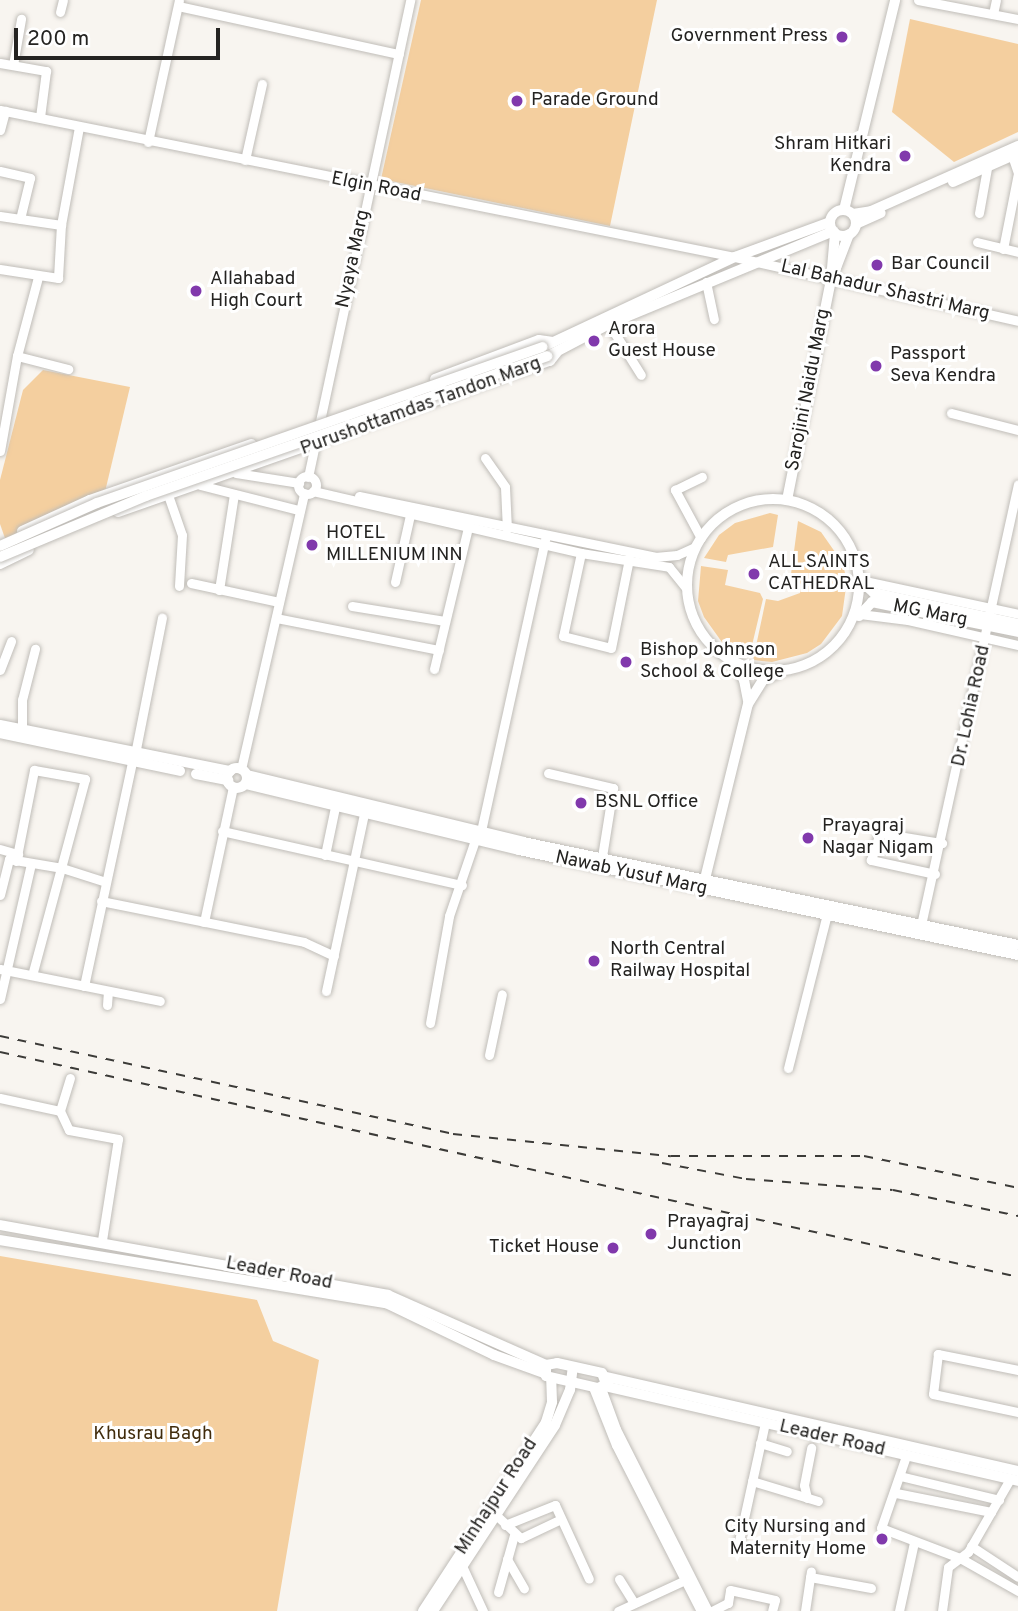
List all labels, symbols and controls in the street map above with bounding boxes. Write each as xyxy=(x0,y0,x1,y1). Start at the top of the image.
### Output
scale bar xyxy=(18,14,224,58)
text: 200 m xyxy=(27,26,89,53)
place label: Government Press xyxy=(671,26,828,48)
marker: Government Press xyxy=(834,29,850,45)
place label: Parade Ground xyxy=(531,90,659,112)
marker: Parade Ground xyxy=(509,93,525,109)
place label: Shram Hitkari Kendra xyxy=(774,134,891,178)
marker: Shram Hitkari Kendra xyxy=(897,148,913,164)
street label: Elgin Road xyxy=(329,168,423,208)
street label: Nyaya Marg xyxy=(332,208,376,310)
place label: Bar Council xyxy=(891,254,990,276)
street label: Lal Bahadur Shastri Marg xyxy=(778,256,992,326)
marker: Bar Council xyxy=(869,257,885,273)
place label: Allahabad High Court xyxy=(210,269,303,313)
marker: Allahabad High Court xyxy=(188,283,204,299)
street label: Sarojini Naidu Marg xyxy=(782,307,836,473)
place label: Arora Guest House xyxy=(608,319,716,363)
marker: Arora Guest House xyxy=(586,333,602,349)
place label: Passport Seva Kendra xyxy=(890,344,996,388)
street label: Purushottamdas Tandon Marg xyxy=(297,353,545,461)
marker: Passport Seva Kendra xyxy=(868,358,884,374)
place label: HOTEL MILLENIUM INN xyxy=(326,523,463,567)
marker: HOTEL MILLENIUM INN xyxy=(304,537,320,553)
place label: ALL SAINTS CATHEDRAL xyxy=(768,552,874,596)
marker: ALL SAINTS CATHEDRAL xyxy=(746,566,762,582)
street label: MG Marg xyxy=(891,596,969,632)
place label: Bishop Johnson School & College xyxy=(640,640,784,684)
street label: Dr. Lohia Road xyxy=(948,643,996,769)
marker: Bishop Johnson School & College xyxy=(618,654,634,670)
place label: BSNL Office xyxy=(595,792,699,814)
marker: BSNL Office xyxy=(573,795,589,811)
place label: Prayagraj Nagar Nigam xyxy=(822,816,934,860)
marker: Prayagraj Nagar Nigam xyxy=(800,830,816,846)
street label: Nawab Yusuf Marg xyxy=(553,847,709,901)
place label: North Central Railway Hospital xyxy=(610,939,750,983)
marker: North Central Railway Hospital xyxy=(584,951,604,971)
place label: Prayagraj Junction xyxy=(667,1212,749,1256)
marker: Prayagraj Junction xyxy=(641,1224,661,1244)
place label: Ticket House xyxy=(489,1237,599,1259)
marker: Ticket House xyxy=(605,1240,621,1256)
street label: Leader Road xyxy=(224,1253,334,1295)
street label: Leader Road xyxy=(777,1416,887,1462)
park label: Khusrau Bagh xyxy=(93,1424,213,1446)
street label: Minhajpur Road xyxy=(451,1434,543,1560)
place label: City Nursing and Maternity Home xyxy=(724,1517,866,1561)
marker: City Nursing and Maternity Home xyxy=(872,1529,892,1549)

